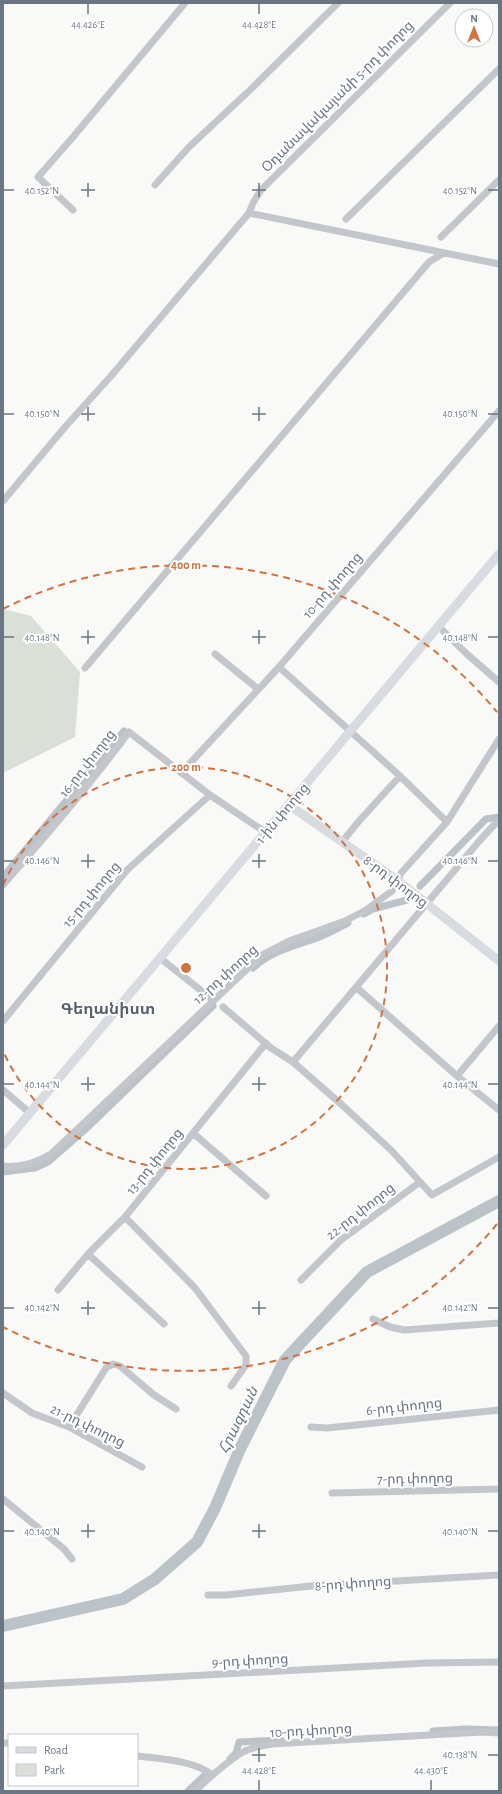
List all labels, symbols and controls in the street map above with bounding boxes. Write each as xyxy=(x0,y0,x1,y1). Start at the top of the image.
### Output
north arrow xyxy=(454,8,494,48)
text: N xyxy=(470,13,478,24)
street label: Օդանավակայանի 5-րդ փողոց xyxy=(259,18,416,175)
text: 44.426°E xyxy=(71,20,105,30)
text: 44.428°E xyxy=(242,20,276,30)
text: 40.152°N xyxy=(25,186,59,196)
text: 40.152°N xyxy=(443,186,477,196)
text: 40.150°N xyxy=(24,409,60,419)
text: 40.150°N xyxy=(442,409,478,419)
street label: 10-րդ փողոց xyxy=(300,550,365,621)
text: 400 m xyxy=(171,559,201,571)
text: 40.148°N xyxy=(24,633,60,643)
text: 40.148°N xyxy=(442,633,478,643)
street label: 16-րդ փողոց xyxy=(57,727,118,800)
text: 200 m xyxy=(171,761,201,773)
street label: 1-ին փողոց xyxy=(254,781,312,847)
street label: 8-րդ փողոց xyxy=(361,853,430,910)
text: 40.146°N xyxy=(24,856,60,866)
text: 40.146°N xyxy=(442,856,478,866)
street label: 15-րդ փողոց xyxy=(60,859,123,930)
street label: 12-րդ փողոց xyxy=(191,942,261,1007)
centre of rings xyxy=(179,961,193,975)
district label: Գեղանիստ xyxy=(61,1001,155,1018)
text: 40.144°N xyxy=(24,1080,60,1090)
text: 40.144°N xyxy=(442,1080,478,1090)
street label: 13-րդ փողոց xyxy=(124,1126,186,1197)
street label: 22-րդ փողոց xyxy=(324,1181,398,1243)
text: 40.142°N xyxy=(25,1303,59,1313)
text: 40.142°N xyxy=(443,1303,477,1313)
water label: Հրազդան xyxy=(216,1384,262,1456)
street label: 6-րդ փողոց xyxy=(365,1396,443,1418)
street label: 21-րդ փողոց xyxy=(48,1402,127,1450)
street label: 7-րդ փողոց xyxy=(377,1471,453,1487)
text: 40.140°N xyxy=(24,1527,60,1537)
text: 40.140°N xyxy=(442,1527,478,1537)
street label: 8-րդ փողոց xyxy=(314,1574,392,1594)
street label: 9-րդ փողոց xyxy=(211,1652,289,1670)
street label: 10-րդ փողոց xyxy=(270,1722,353,1740)
legend xyxy=(8,1734,138,1786)
text: Road xyxy=(44,1744,68,1756)
text: 40.138°N xyxy=(443,1750,477,1760)
text: Park xyxy=(44,1764,65,1776)
text: 44.428°E xyxy=(242,1766,276,1776)
text: 44.430°E xyxy=(414,1766,448,1776)

